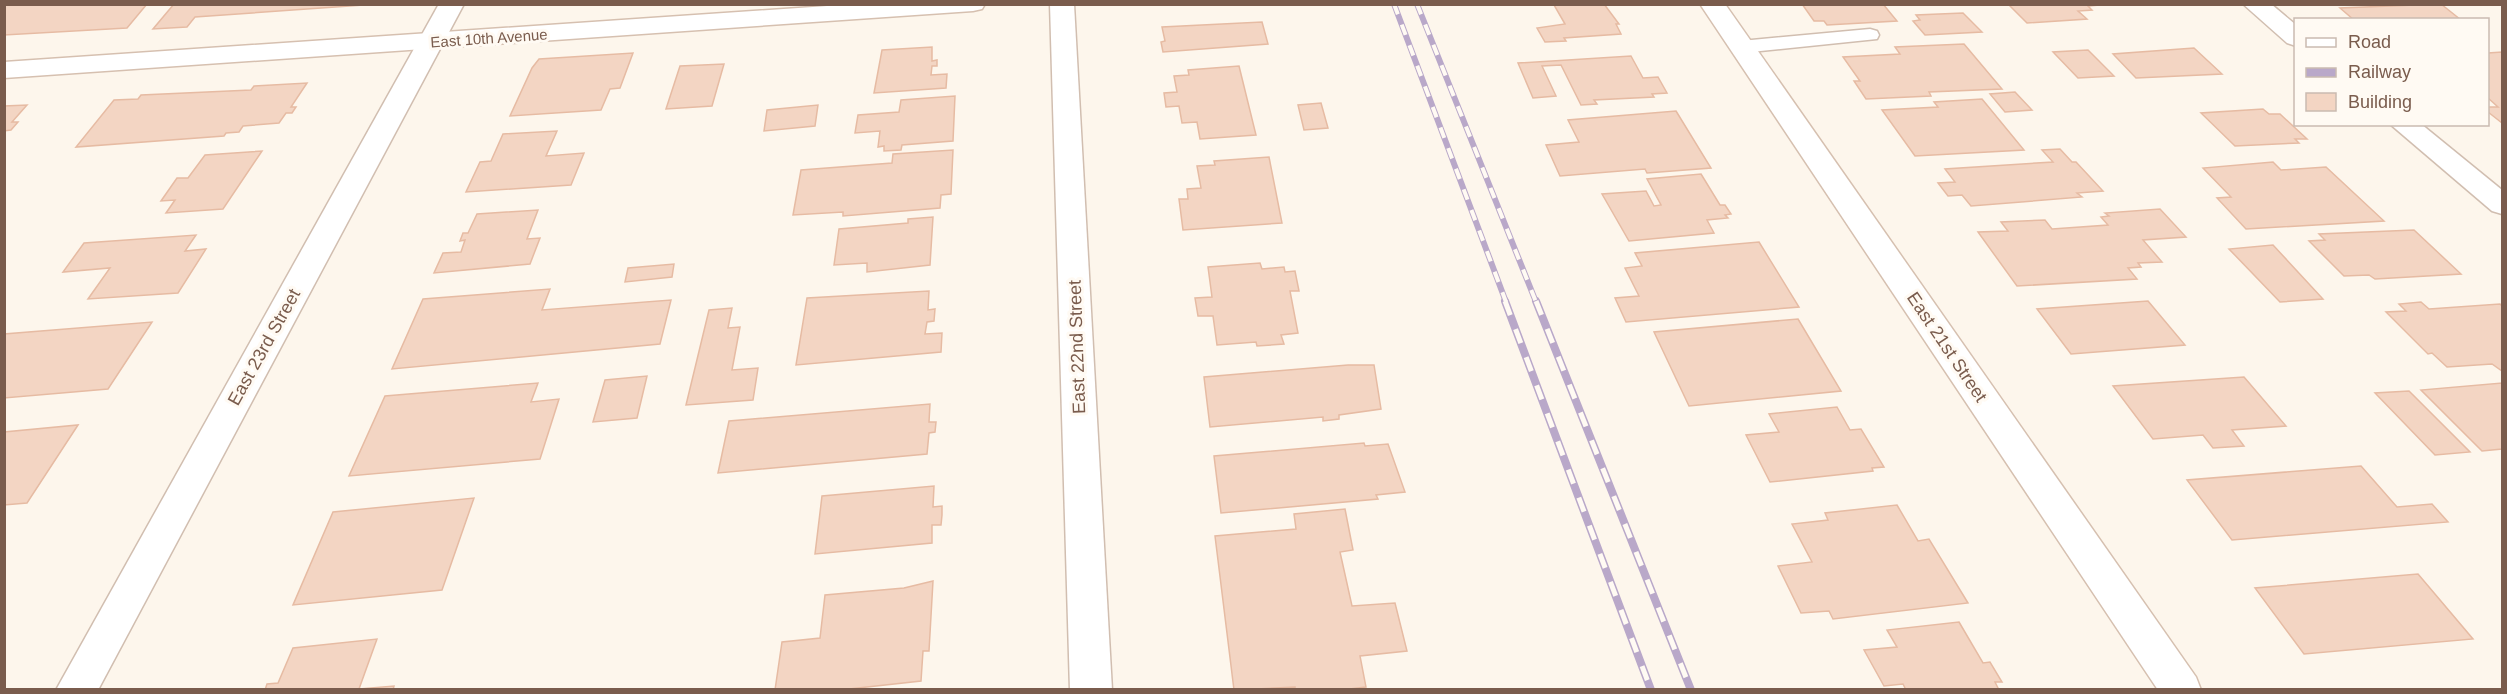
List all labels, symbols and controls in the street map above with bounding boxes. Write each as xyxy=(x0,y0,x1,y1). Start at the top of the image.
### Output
legend xyxy=(2294,18,2489,126)
street label: East 10th Avenue xyxy=(430,25,548,51)
text: Road xyxy=(2348,32,2391,52)
text: Railway xyxy=(2348,62,2411,82)
text: Building xyxy=(2348,92,2412,112)
street label: East 22nd Street xyxy=(1065,280,1089,414)
street label: East 23rd Street xyxy=(224,285,304,409)
street label: East 21st Street xyxy=(1903,288,1991,406)

